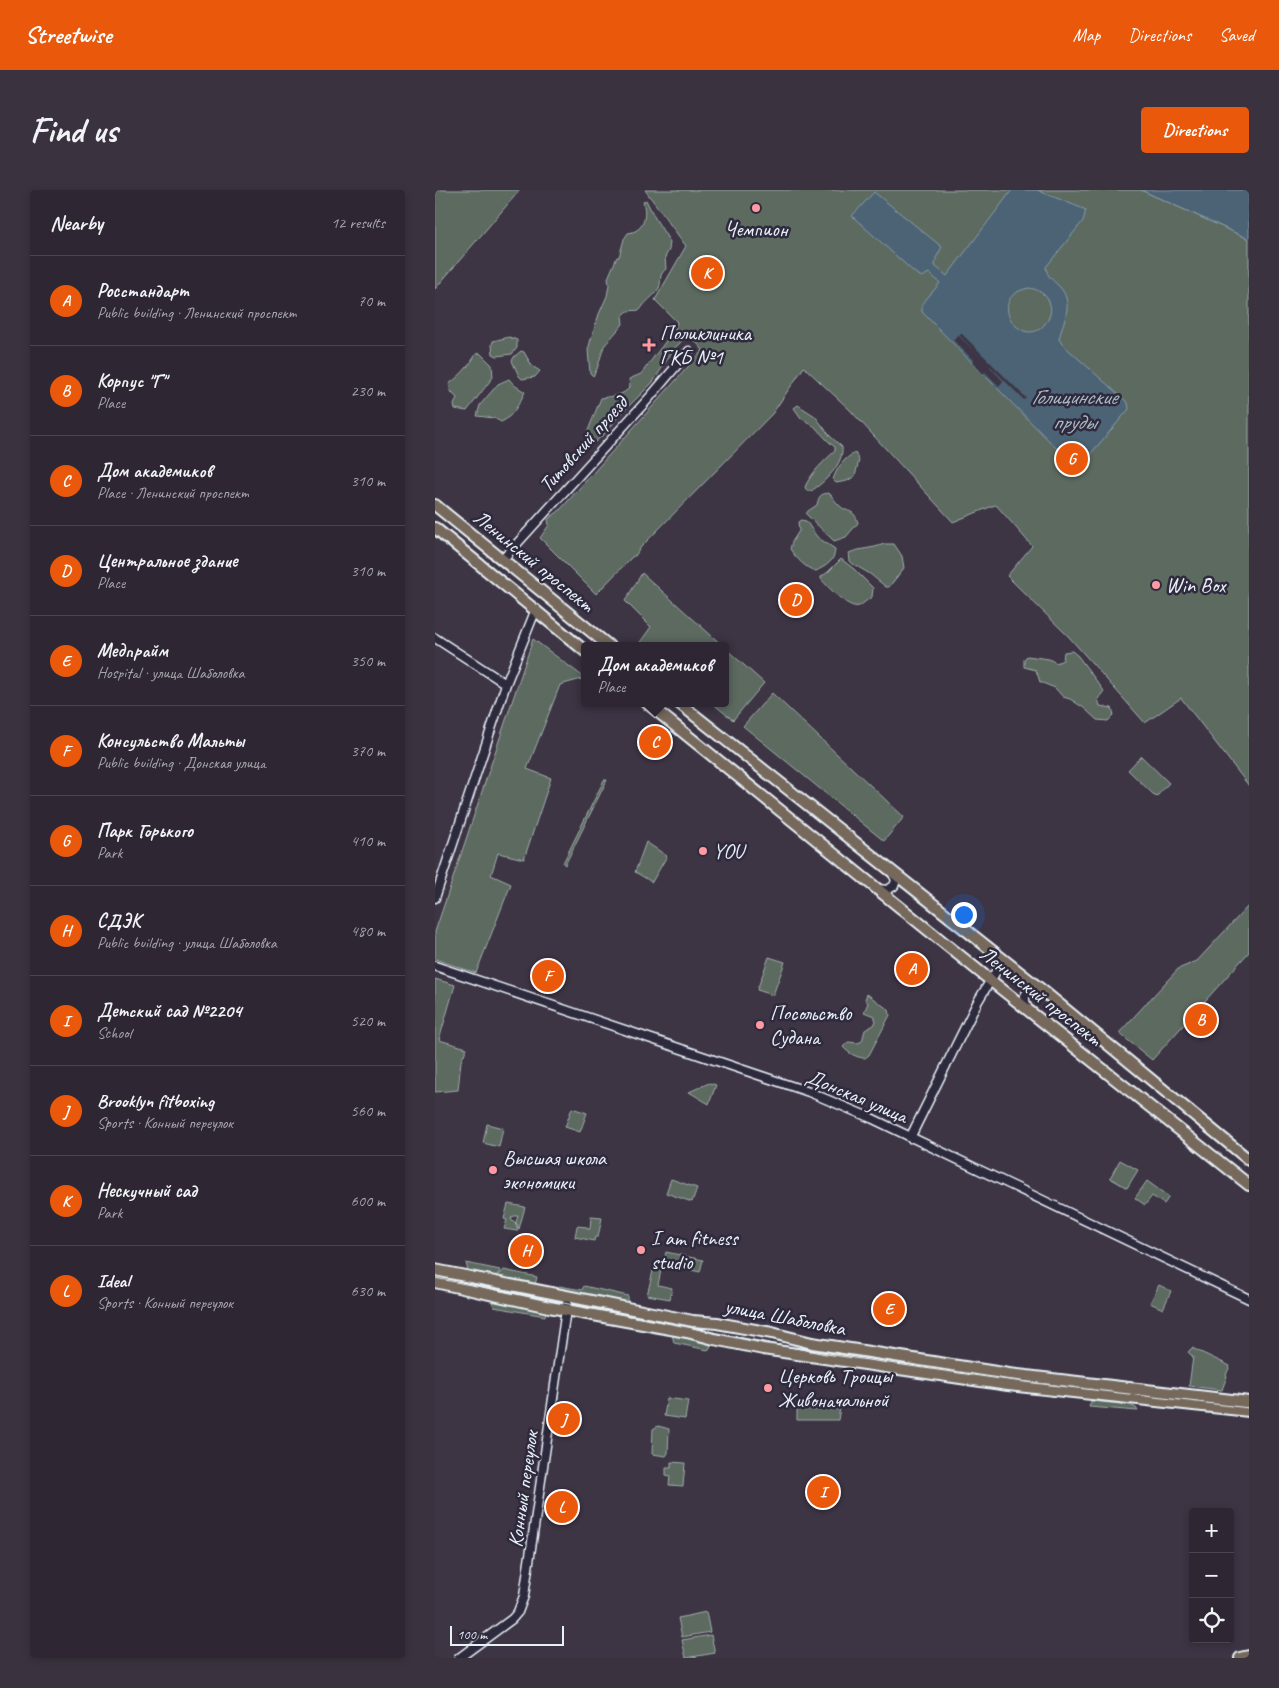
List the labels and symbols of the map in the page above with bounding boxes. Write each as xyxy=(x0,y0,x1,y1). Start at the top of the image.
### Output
marker: Чемпион xyxy=(750,202,762,214)
place label: Чемпион xyxy=(725,216,789,242)
pin: K xyxy=(691,254,723,292)
place label: Поликлиника ГКБ №1 xyxy=(660,320,752,370)
marker: Поликлиника ГКБ №1 xyxy=(642,338,656,352)
water label: Голицинские пруды xyxy=(1031,383,1121,436)
street label: Титовский проезд xyxy=(533,389,635,497)
pin: G xyxy=(1056,440,1088,478)
street label: Ленинский проспект xyxy=(468,504,601,619)
place label: Win Box xyxy=(1166,572,1227,598)
marker: Win Box xyxy=(1150,579,1162,591)
pin: D xyxy=(780,581,812,619)
pin: C xyxy=(639,723,671,761)
place label: YOU xyxy=(713,838,748,864)
marker: YOU xyxy=(697,845,709,857)
your location xyxy=(951,902,977,928)
street label: Ленинский проспект xyxy=(975,940,1108,1053)
pin: A xyxy=(896,950,928,988)
pin: F xyxy=(532,957,564,995)
place label: Посольство Судана xyxy=(770,1000,853,1050)
pin: B xyxy=(1185,1001,1217,1039)
marker: Посольство Судана xyxy=(754,1019,766,1031)
street label: Донская улица xyxy=(803,1063,914,1130)
place label: Высшая школа экономики xyxy=(503,1145,608,1195)
marker: Высшая школа экономики xyxy=(487,1164,499,1176)
place label: I am fitness studio xyxy=(651,1225,740,1275)
pin: H xyxy=(510,1232,542,1270)
marker: I am fitness studio xyxy=(635,1244,647,1256)
pin: E xyxy=(873,1290,905,1328)
street label: улица Шаболовка xyxy=(721,1292,849,1342)
place label: Церковь Троицы Живоначальной xyxy=(778,1363,894,1413)
marker: Церковь Троицы Живоначальной xyxy=(762,1382,774,1394)
pin: J xyxy=(548,1400,580,1438)
street label: Конный переулок xyxy=(502,1427,544,1549)
pin: I xyxy=(807,1473,839,1511)
pin: L xyxy=(546,1488,578,1526)
scale bar xyxy=(450,1623,564,1646)

